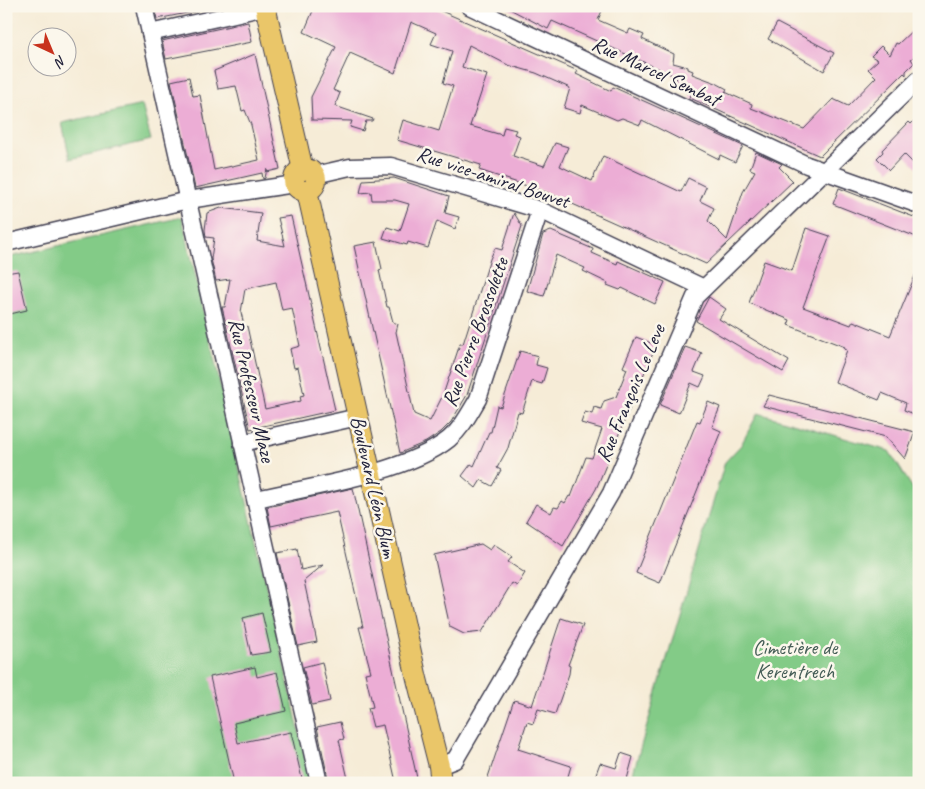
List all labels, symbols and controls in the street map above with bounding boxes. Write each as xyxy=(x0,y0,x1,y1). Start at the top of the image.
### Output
north arrow xyxy=(28,28,78,78)
street label: Rue Marcel Sembat xyxy=(588,30,727,113)
text: N xyxy=(50,52,70,72)
street label: Rue vice-amiral Bouvet xyxy=(413,140,574,215)
street label: Rue Pierre Brossolette xyxy=(436,253,514,410)
street label: Rue Professeur Maze xyxy=(223,315,281,466)
street label: Rue François Le Leve xyxy=(589,319,671,466)
street label: Boulevard Léon Blum xyxy=(345,413,403,562)
park label: Cimetière de Kerentrech xyxy=(753,634,839,684)

